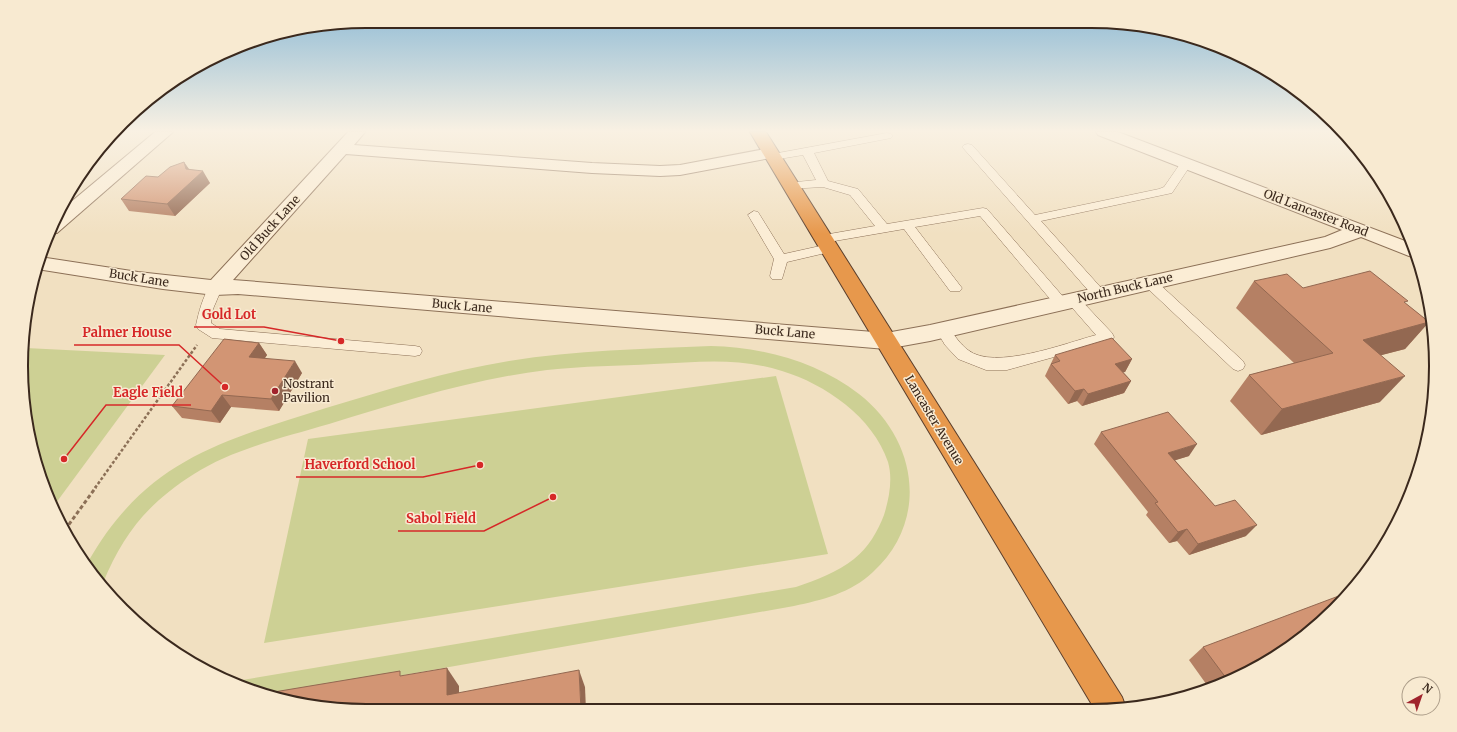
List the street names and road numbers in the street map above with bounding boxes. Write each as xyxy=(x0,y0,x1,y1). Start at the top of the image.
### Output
street label: Old Lancaster Road xyxy=(1262,186,1371,239)
street label: Old Buck Lane xyxy=(236,192,303,263)
street label: Buck Lane xyxy=(108,265,170,290)
street label: North Buck Lane xyxy=(1076,269,1174,306)
street label: Buck Lane xyxy=(431,295,493,316)
street label: Buck Lane xyxy=(754,321,816,342)
street label: Lancaster Avenue xyxy=(902,372,967,467)

